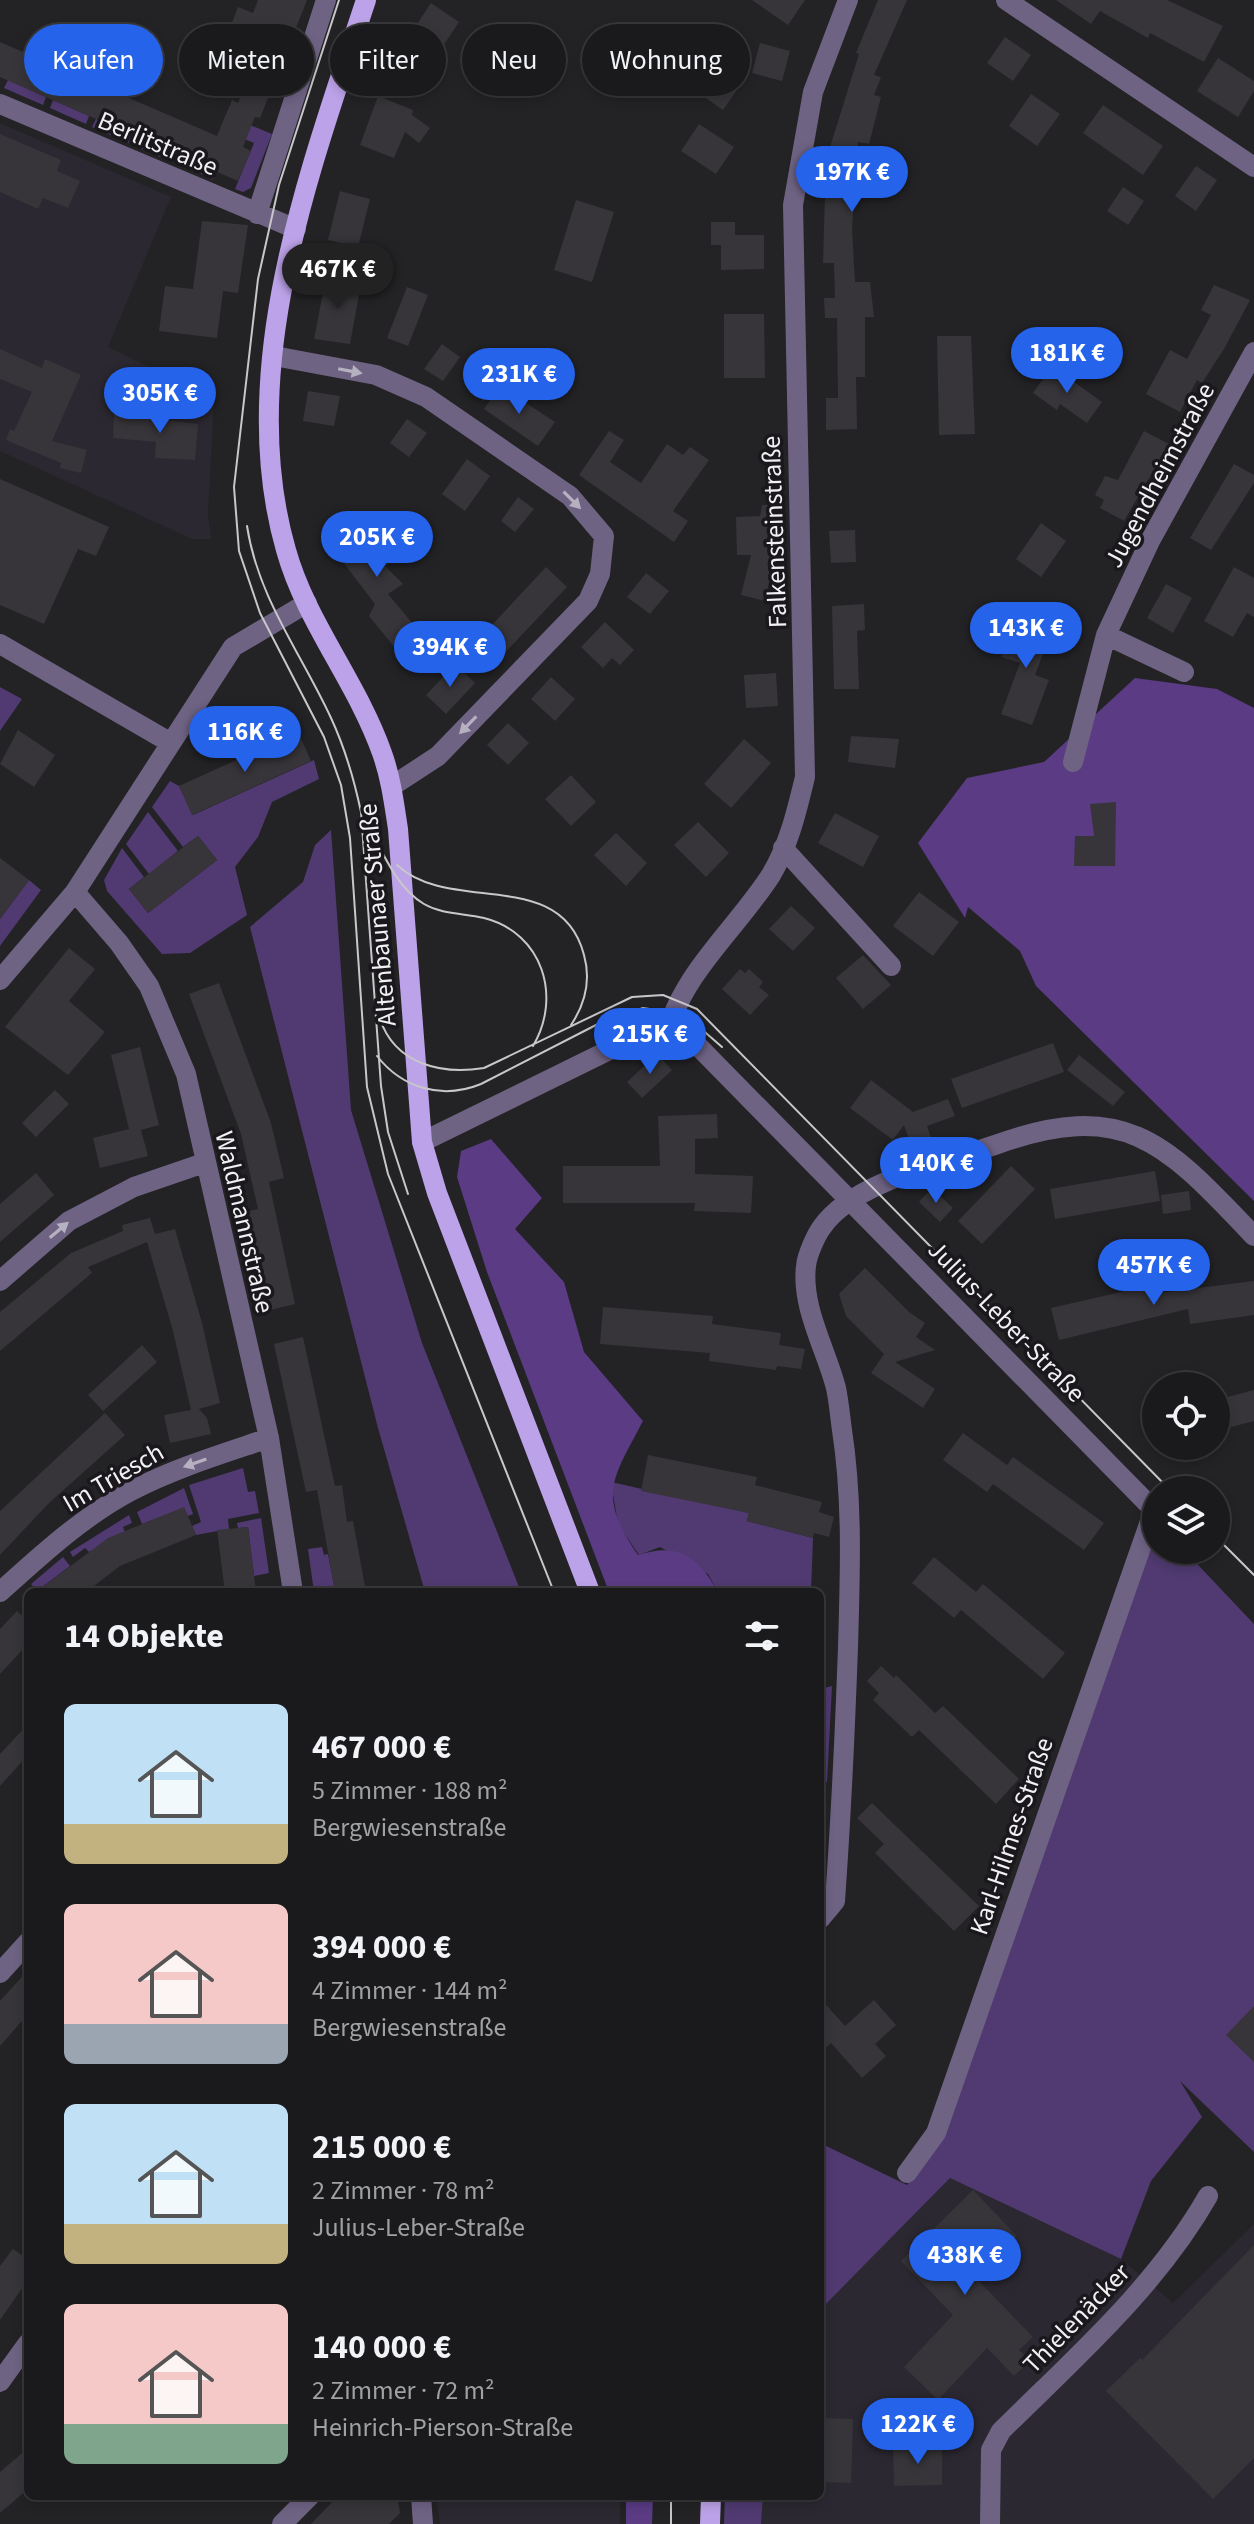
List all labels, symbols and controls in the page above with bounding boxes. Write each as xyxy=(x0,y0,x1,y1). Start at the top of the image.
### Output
chip: Kaufen xyxy=(24,24,163,96)
chip: Mieten xyxy=(179,24,314,96)
chip: Filter xyxy=(330,24,446,96)
chip: Neu xyxy=(462,24,566,96)
chip: Wohnung xyxy=(582,24,750,96)
street label: Berlitstraße xyxy=(92,102,224,185)
pin: 197K € xyxy=(787,146,917,214)
text: 197K € xyxy=(814,153,890,190)
pin: 467K € xyxy=(273,243,403,311)
text: 467K € xyxy=(300,250,376,287)
pin: 181K € xyxy=(1002,327,1132,395)
text: 181K € xyxy=(1029,334,1105,371)
pin: 231K € xyxy=(454,348,584,416)
text: 231K € xyxy=(481,355,557,392)
one-way arrow xyxy=(338,365,363,377)
pin: 305K € xyxy=(95,367,225,435)
text: 305K € xyxy=(122,374,198,411)
street label: Jugendheimstraße xyxy=(1095,376,1224,574)
street label: Falkensteinstraße xyxy=(753,435,796,629)
one-way arrow xyxy=(563,491,582,510)
pin: 205K € xyxy=(312,511,442,579)
text: 205K € xyxy=(339,518,415,555)
pin: 143K € xyxy=(961,602,1091,670)
text: 143K € xyxy=(988,609,1064,646)
pin: 394K € xyxy=(385,621,515,689)
text: 394K € xyxy=(412,628,488,665)
pin: 116K € xyxy=(180,706,310,774)
text: 116K € xyxy=(207,713,283,750)
one-way arrow xyxy=(459,715,478,734)
street label: Altenbaunaer Straße xyxy=(349,802,406,1028)
pin: 215K € xyxy=(585,1008,715,1076)
text: 215K € xyxy=(612,1015,688,1052)
street label: Waldmannstraße xyxy=(206,1127,283,1317)
pin: 140K € xyxy=(871,1137,1001,1205)
text: 140K € xyxy=(898,1144,974,1181)
one-way arrow xyxy=(49,1222,69,1239)
street label: Julius-Leber-Straße xyxy=(919,1232,1094,1411)
pin: 457K € xyxy=(1089,1239,1219,1307)
text: 457K € xyxy=(1116,1246,1192,1283)
map controls xyxy=(1142,1372,1230,1564)
button: locate xyxy=(1142,1372,1230,1460)
street label: Im Triesch xyxy=(56,1434,171,1521)
one-way arrow xyxy=(183,1457,207,1469)
button: layers xyxy=(1142,1476,1230,1564)
text: 14 Objekte xyxy=(64,1612,224,1661)
icon: filters xyxy=(740,1614,784,1658)
text: 467 000 € xyxy=(312,1723,451,1772)
street label: Karl-Hilmes-Straße xyxy=(960,1732,1063,1940)
icon: home xyxy=(128,1736,224,1832)
text: 5 Zimmer · 188 m² xyxy=(312,1772,508,1809)
text: Bergwiesenstraße xyxy=(312,1809,507,1846)
text: 394 000 € xyxy=(312,1923,451,1972)
icon: home xyxy=(128,1936,224,2032)
text: 4 Zimmer · 144 m² xyxy=(312,1972,508,2009)
text: Bergwiesenstraße xyxy=(312,2009,507,2046)
text: 215 000 € xyxy=(312,2123,451,2172)
icon: home xyxy=(128,2136,224,2232)
text: 2 Zimmer · 78 m² xyxy=(312,2172,495,2209)
text: Julius-Leber-Straße xyxy=(312,2209,525,2246)
pin: 438K € xyxy=(900,2229,1030,2297)
text: 438K € xyxy=(927,2236,1003,2273)
street label: Thielenäcker xyxy=(1014,2254,1139,2382)
text: 140 000 € xyxy=(312,2323,451,2372)
icon: home xyxy=(128,2336,224,2432)
text: 2 Zimmer · 72 m² xyxy=(312,2372,495,2409)
pin: 122K € xyxy=(853,2398,983,2466)
text: 122K € xyxy=(880,2405,956,2442)
text: Heinrich-Pierson-Straße xyxy=(312,2409,573,2446)

